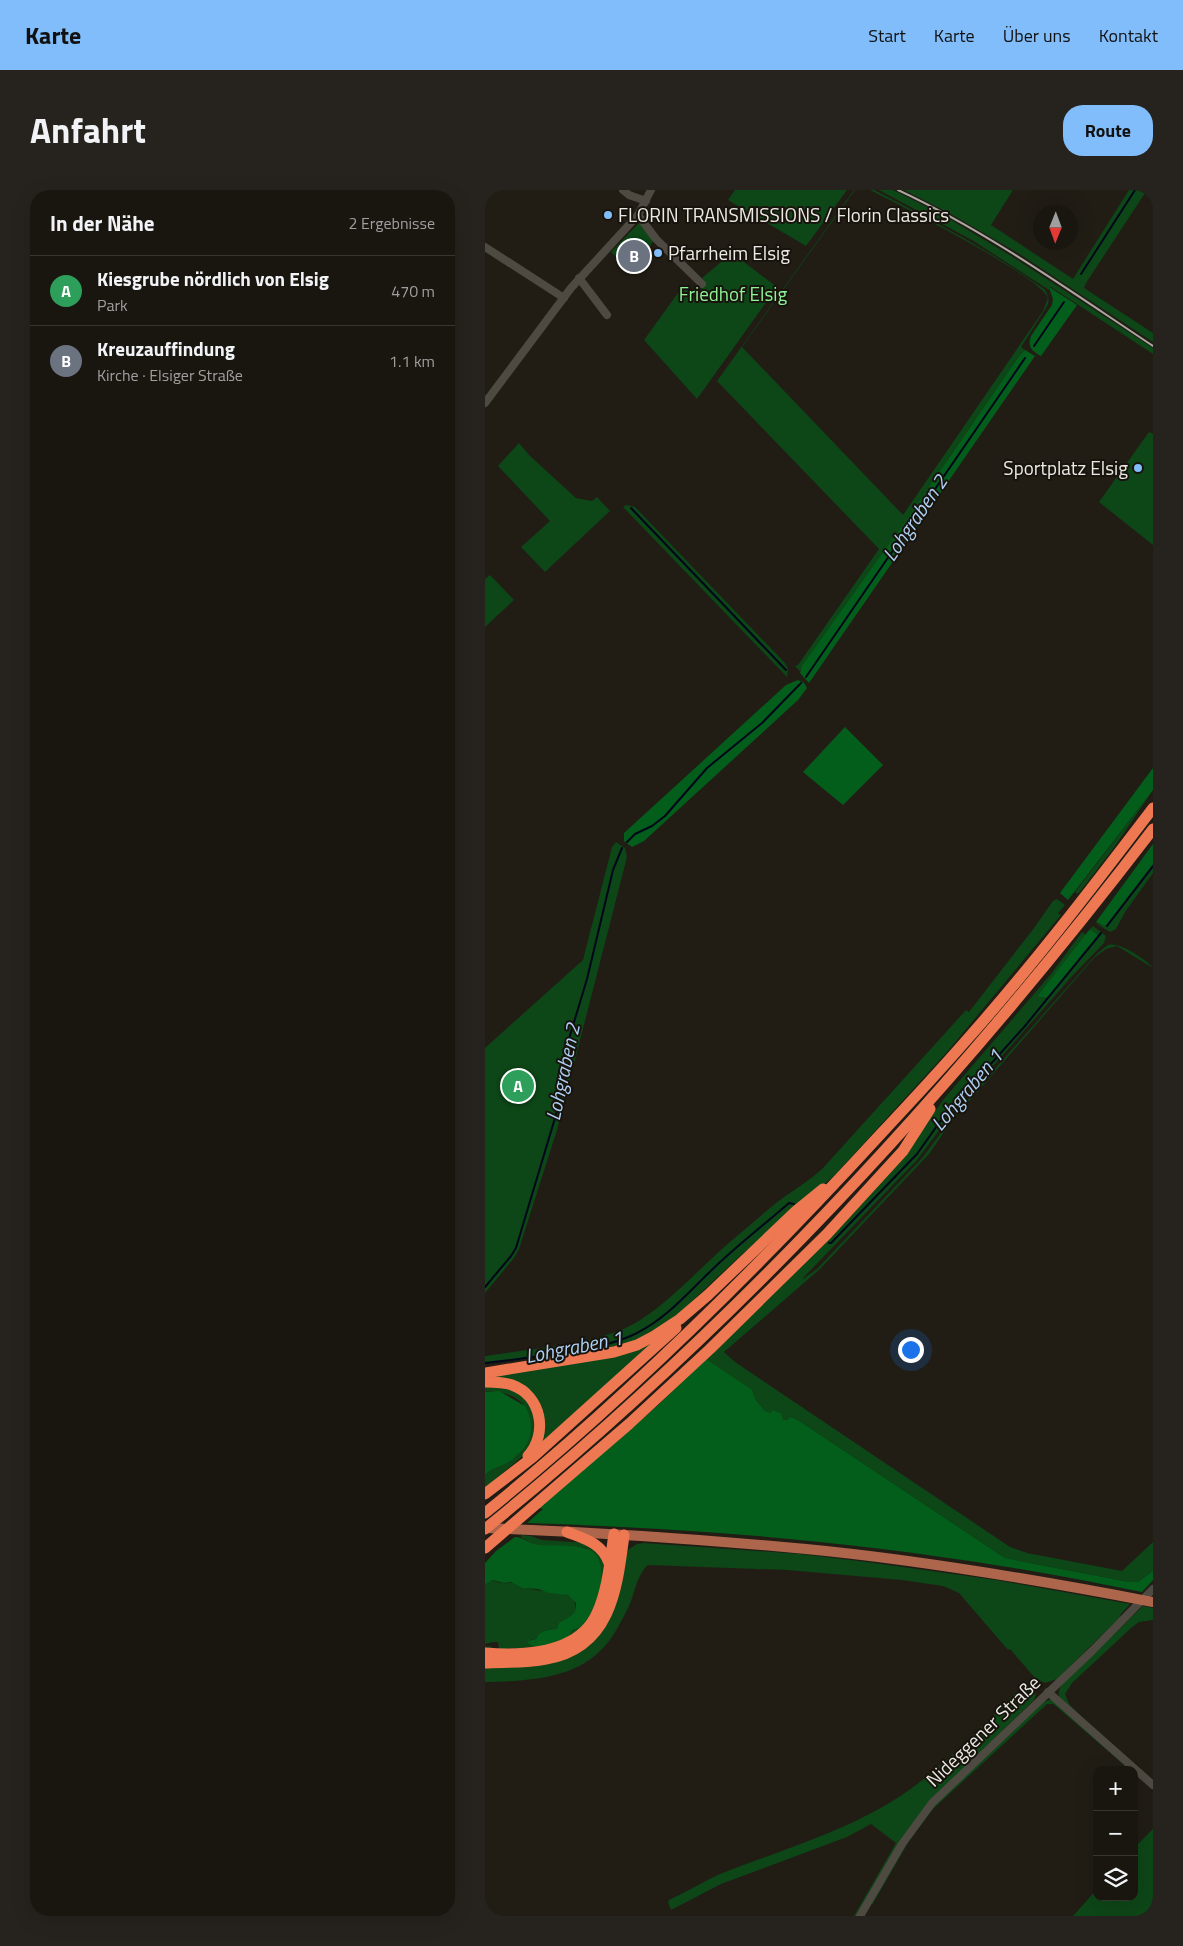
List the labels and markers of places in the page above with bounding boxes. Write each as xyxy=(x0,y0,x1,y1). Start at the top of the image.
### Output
place label: FLORIN TRANSMISSIONS / Florin Classics xyxy=(618,200,949,229)
marker: FLORIN TRANSMISSIONS / Florin Classics xyxy=(602,209,614,221)
pin: B xyxy=(618,237,650,275)
place label: Pfarrheim Elsig xyxy=(668,238,790,267)
marker: Pfarrheim Elsig xyxy=(652,247,664,259)
place label: Sportplatz Elsig xyxy=(1003,453,1128,482)
marker: Sportplatz Elsig xyxy=(1132,462,1144,474)
pin: A xyxy=(502,1067,534,1105)

